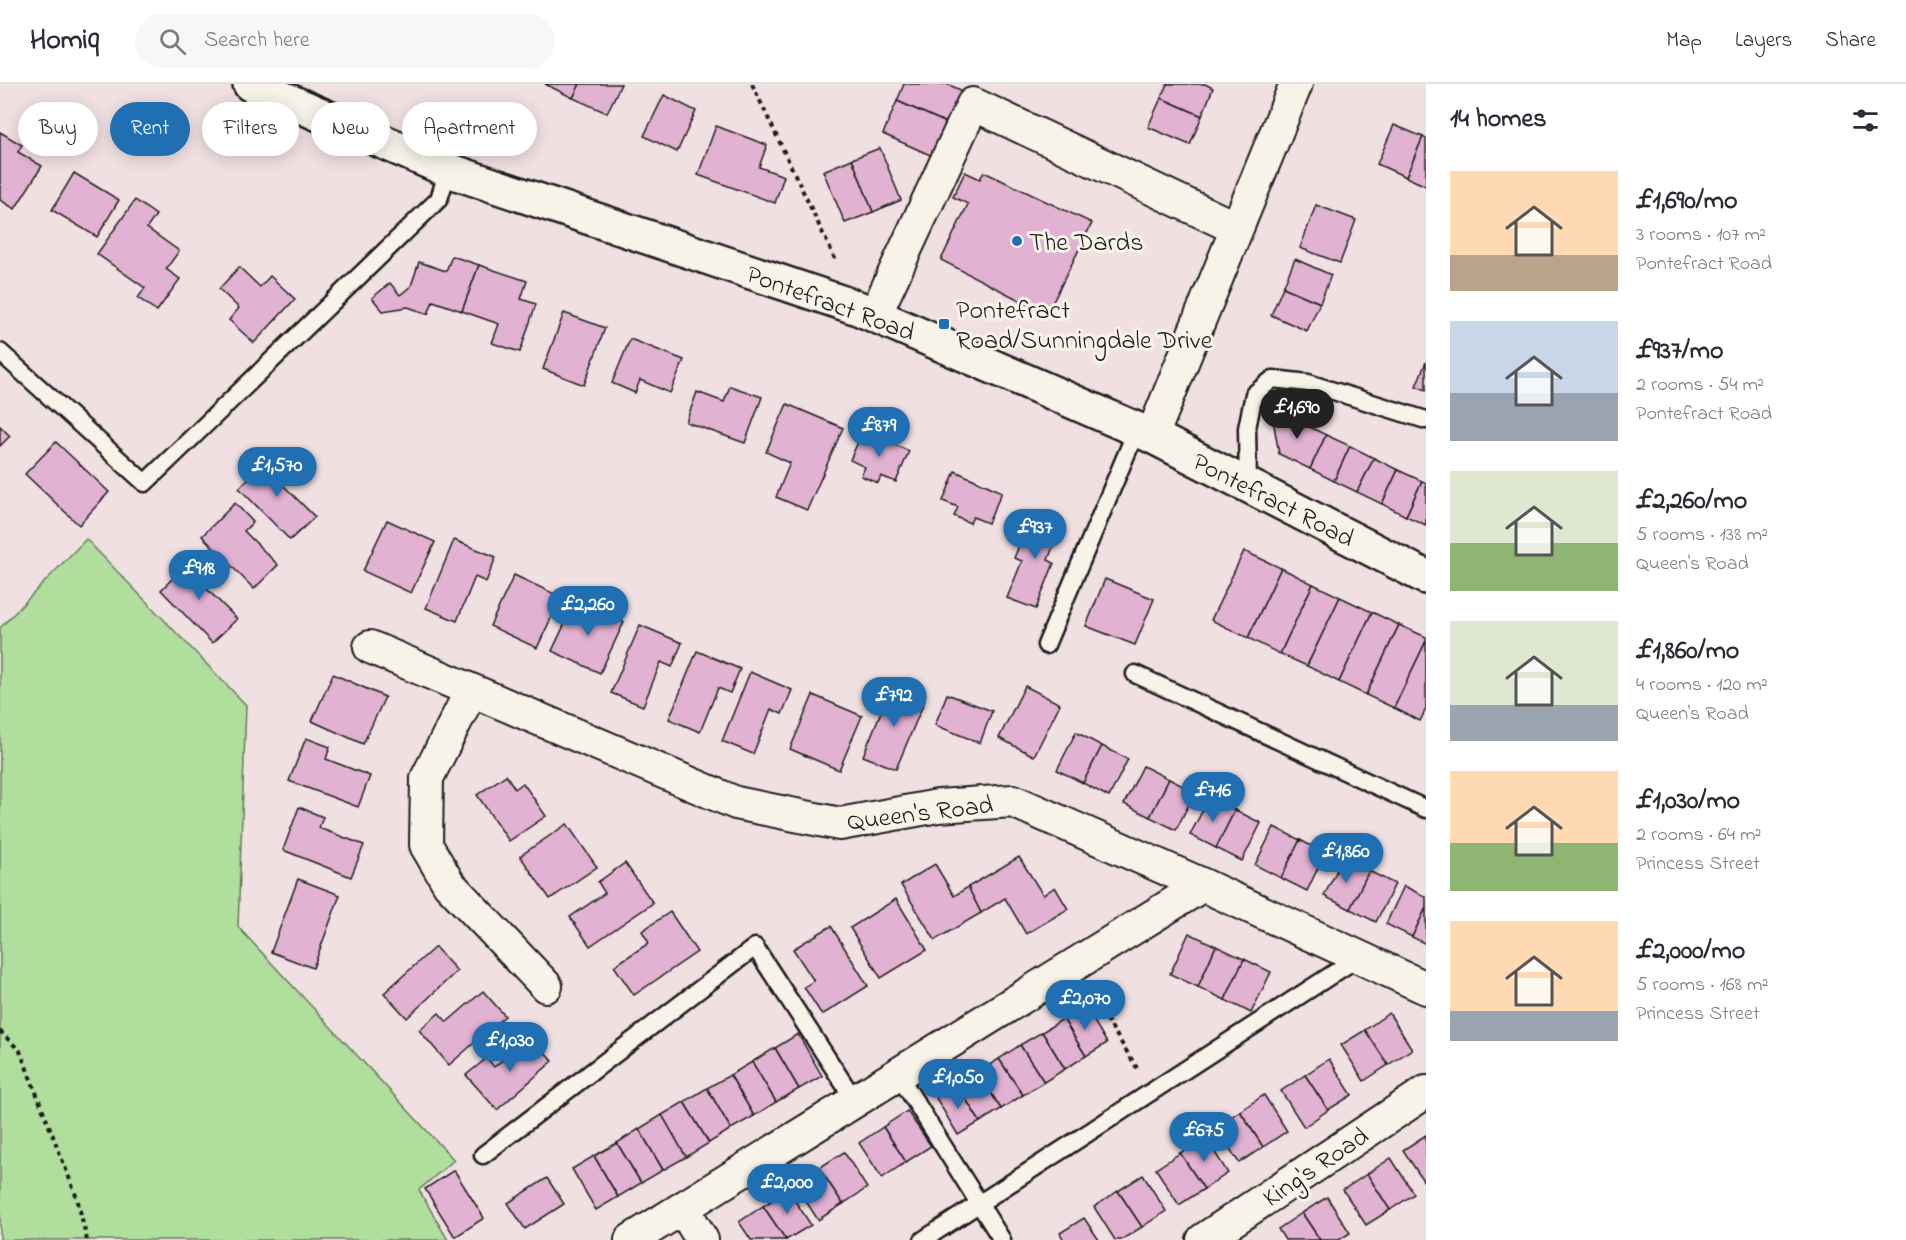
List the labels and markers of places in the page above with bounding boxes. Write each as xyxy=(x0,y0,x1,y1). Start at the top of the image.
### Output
place label: The Dards xyxy=(1029,225,1143,263)
marker: The Dards xyxy=(1010,234,1024,248)
place label: Pontefract Road/Sunningdale Drive xyxy=(956,293,1213,361)
marker: Pontefract Road/Sunningdale Drive xyxy=(937,317,951,331)
pin: £1,690 xyxy=(1248,389,1346,440)
pin: £879 xyxy=(843,407,915,458)
pin: £1,570 xyxy=(228,447,326,498)
pin: £937 xyxy=(999,509,1071,560)
pin: £918 xyxy=(163,550,235,601)
pin: £2,260 xyxy=(539,586,637,637)
pin: £792 xyxy=(858,677,930,728)
pin: £716 xyxy=(1177,772,1249,823)
pin: £1,860 xyxy=(1297,833,1395,884)
pin: £2,070 xyxy=(1036,980,1134,1031)
pin: £1,030 xyxy=(461,1022,559,1073)
pin: £1,050 xyxy=(909,1059,1007,1110)
pin: £675 xyxy=(1168,1112,1240,1163)
pin: £2,000 xyxy=(738,1164,836,1215)

